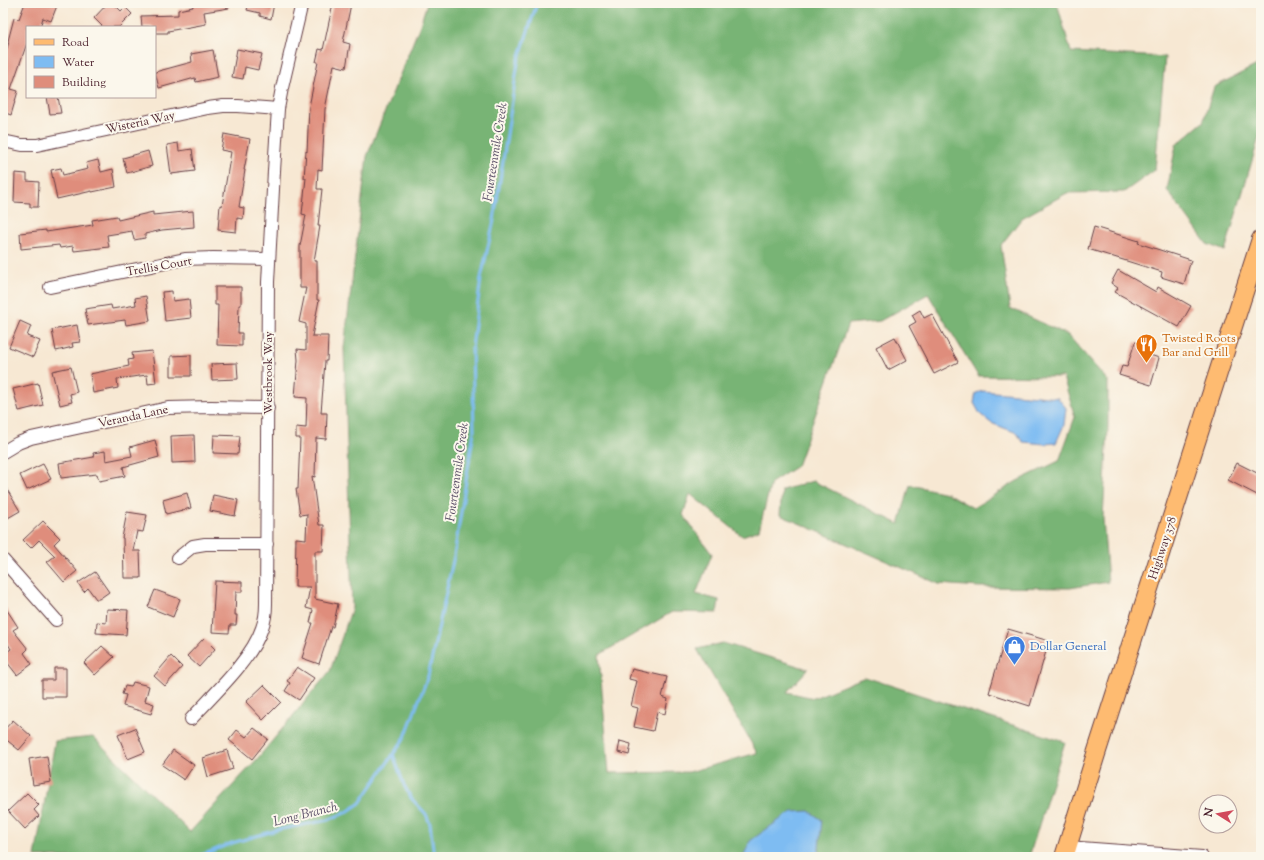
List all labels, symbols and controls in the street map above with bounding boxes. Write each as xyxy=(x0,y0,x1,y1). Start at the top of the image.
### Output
legend xyxy=(26,26,156,98)
text: Road xyxy=(62,34,89,52)
text: Water xyxy=(62,54,95,72)
text: Building xyxy=(62,74,106,92)
water label: Fourteenmile Creek xyxy=(479,102,513,203)
street label: Wisteria Way xyxy=(104,107,177,139)
street label: Trellis Court xyxy=(125,252,193,282)
place label: Twisted Roots Bar and Grill xyxy=(1162,330,1236,362)
street label: Westbrook Way xyxy=(260,331,278,415)
restaurant icon: Twisted Roots Bar and Grill xyxy=(1133,332,1159,365)
street label: Veranda Lane xyxy=(96,401,170,433)
water label: Fourteenmile Creek xyxy=(442,422,474,523)
street label: Highway 378 xyxy=(1144,514,1182,582)
shop icon: Dollar General xyxy=(1002,633,1028,666)
place label: Dollar General xyxy=(1030,638,1107,656)
north arrow xyxy=(1198,794,1238,834)
water label: Long Branch xyxy=(272,798,340,832)
text: N xyxy=(1200,806,1218,819)

